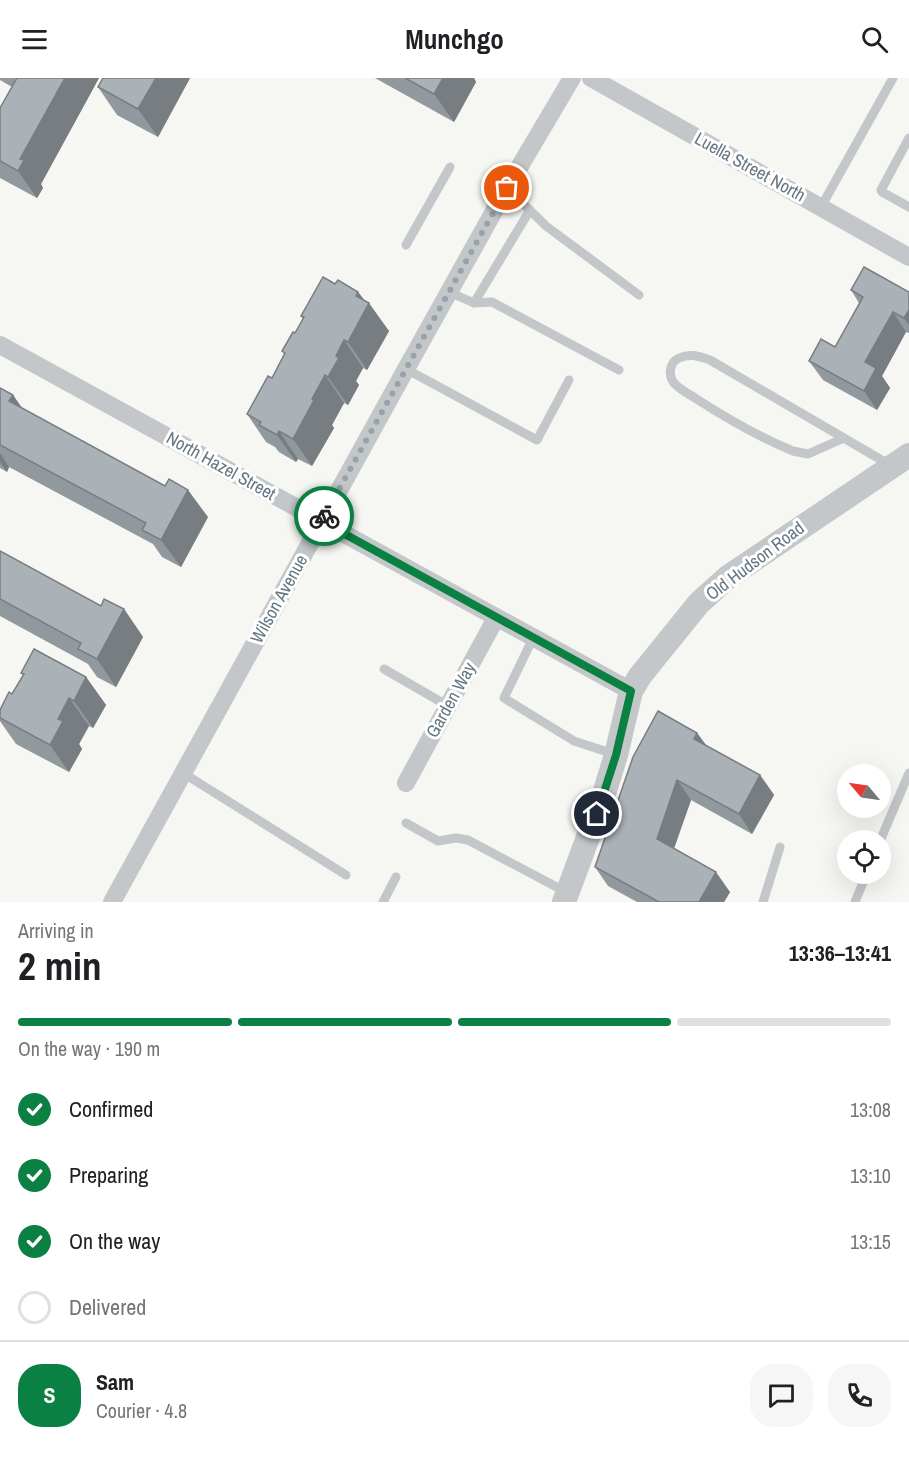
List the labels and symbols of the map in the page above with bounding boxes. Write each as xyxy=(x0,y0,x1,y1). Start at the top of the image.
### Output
street label: Luella Street North xyxy=(690,126,810,207)
pin xyxy=(481,162,532,213)
street label: North Hazel Street xyxy=(162,425,280,506)
courier xyxy=(294,486,354,546)
street label: Old Hudson Road xyxy=(700,515,809,606)
street label: Wilson Avenue xyxy=(244,550,313,648)
street label: Garden Way xyxy=(420,657,482,742)
north arrow xyxy=(837,764,891,818)
pin xyxy=(571,788,622,839)

